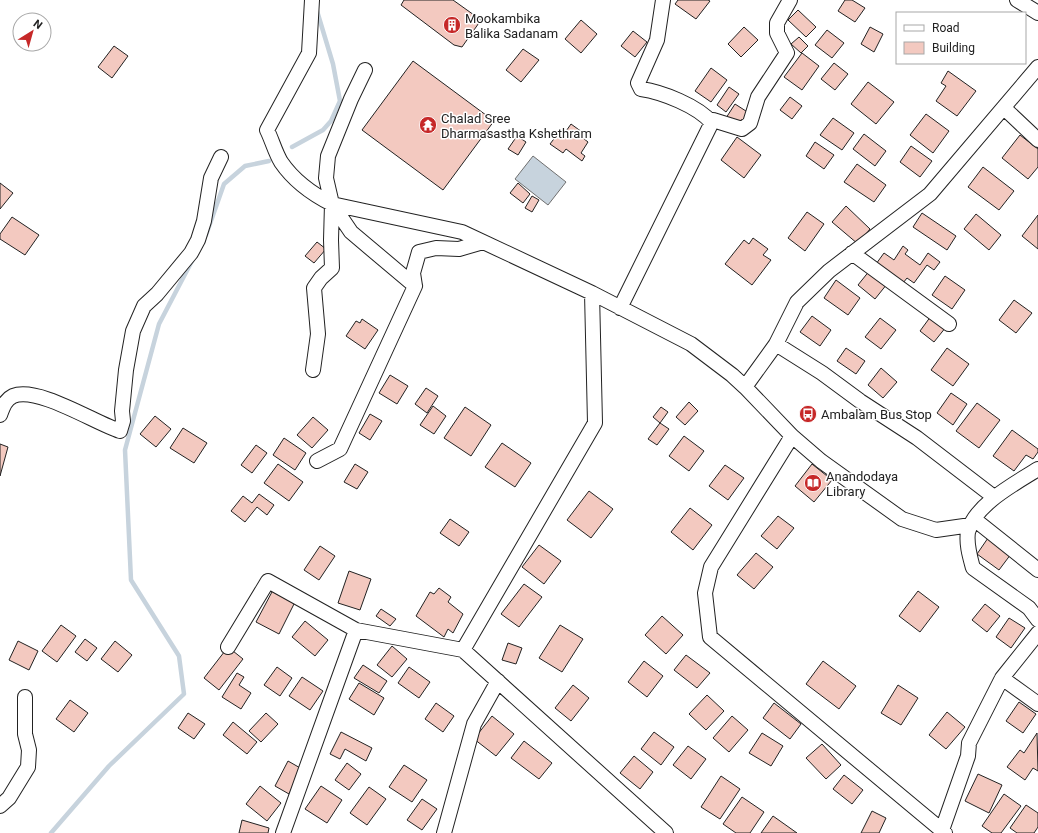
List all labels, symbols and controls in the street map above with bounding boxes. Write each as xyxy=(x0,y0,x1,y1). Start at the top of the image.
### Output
place label: Mookambika Balika Sadanam xyxy=(465,11,558,41)
north arrow xyxy=(12,12,52,52)
legend xyxy=(896,12,1026,64)
building icon: Mookambika Balika Sadanam xyxy=(442,15,462,35)
text: N xyxy=(31,17,45,32)
text: Road xyxy=(932,21,960,35)
text: Building xyxy=(932,41,975,55)
place label: Chalad Sree Dharmasastha Kshethram xyxy=(441,111,592,141)
temple icon: Chalad Sree Dharmasastha Kshethram xyxy=(418,115,438,135)
bus stop icon: Ambalam Bus Stop xyxy=(798,404,818,424)
place label: Ambalam Bus Stop xyxy=(821,407,932,422)
place label: Anandodaya Library xyxy=(826,469,898,499)
library icon: Anandodaya Library xyxy=(803,473,823,493)

